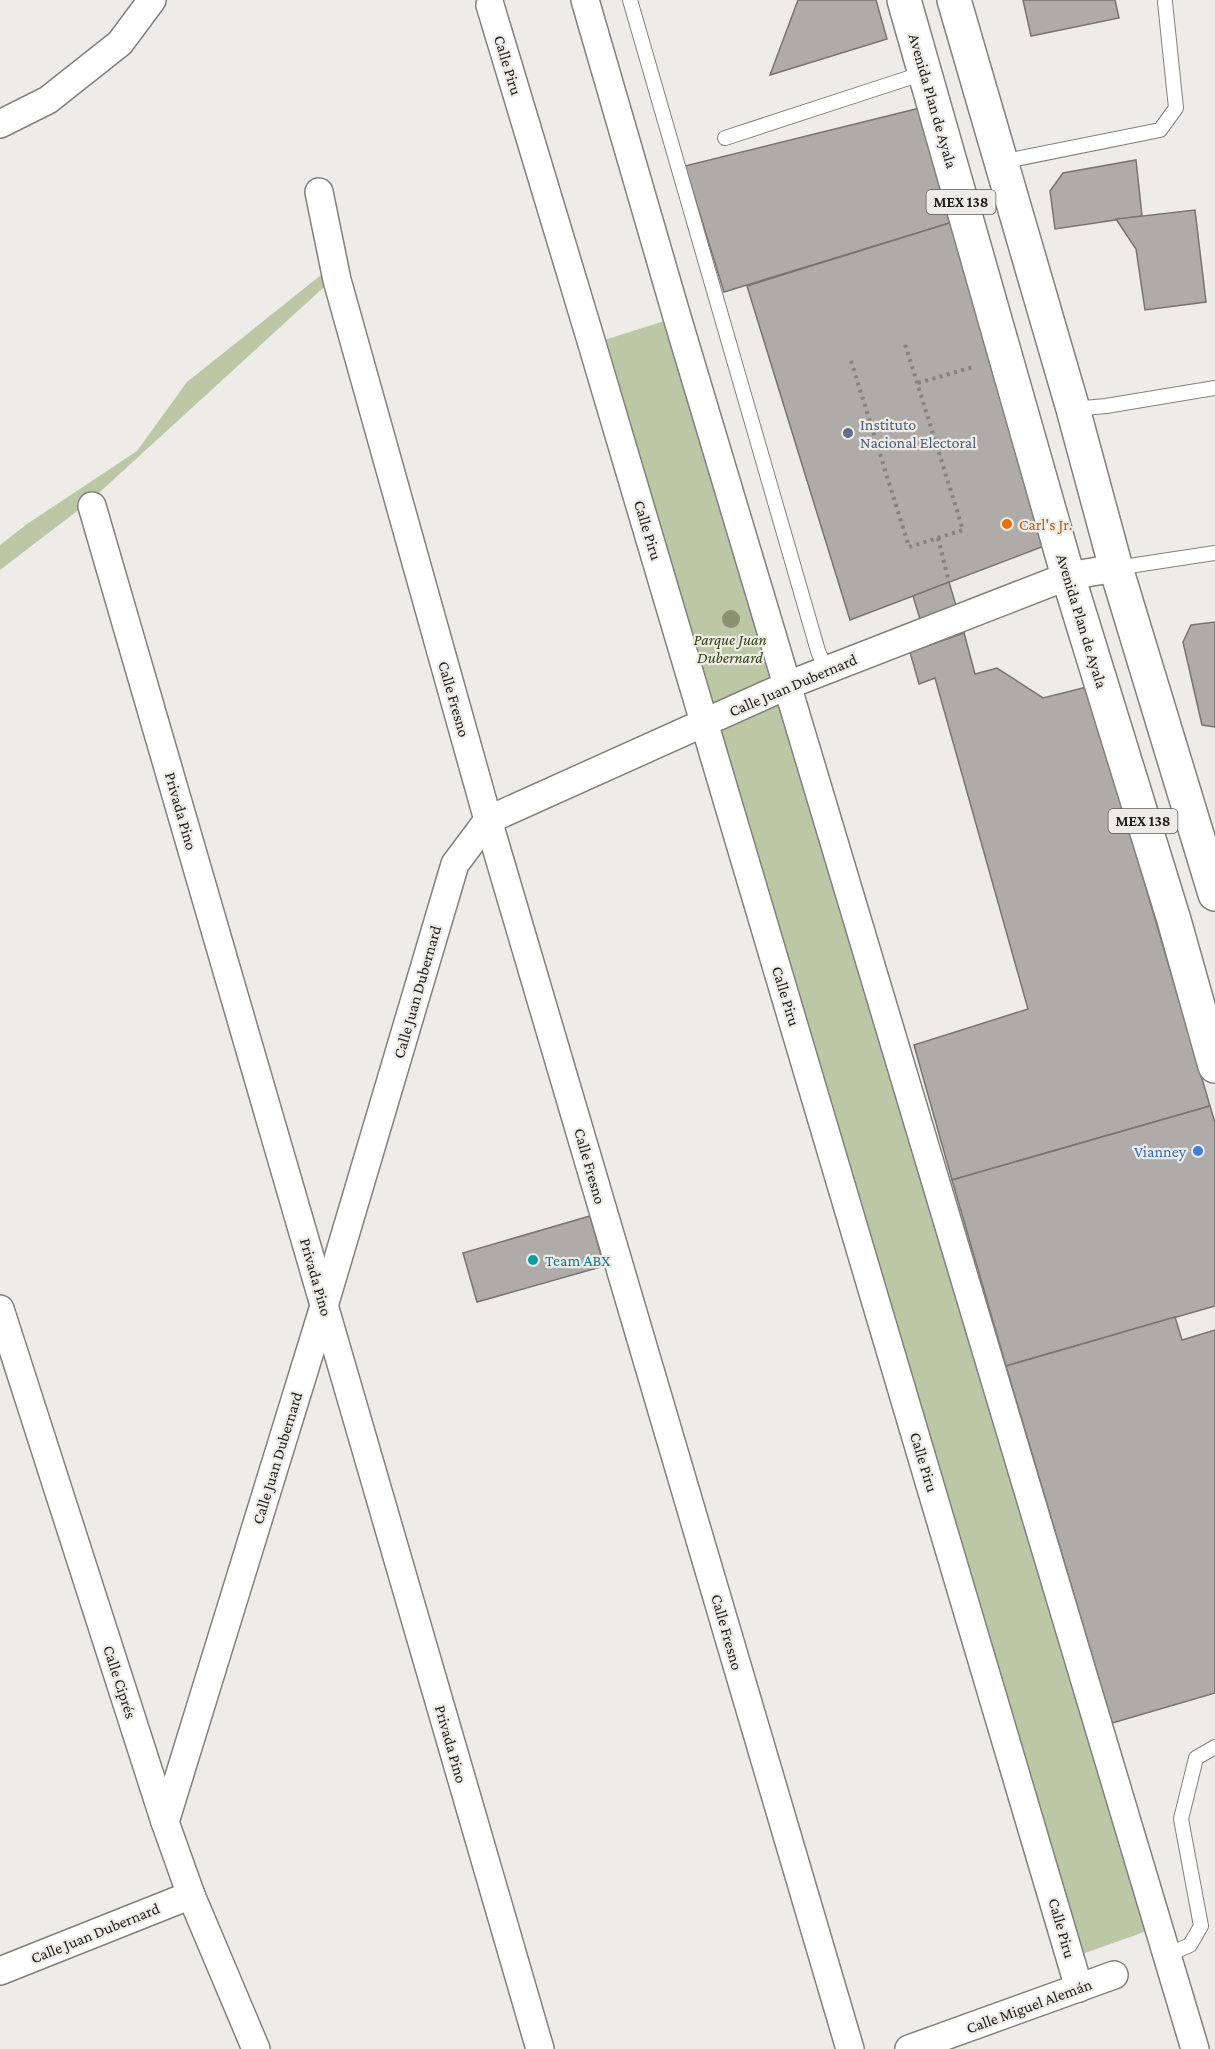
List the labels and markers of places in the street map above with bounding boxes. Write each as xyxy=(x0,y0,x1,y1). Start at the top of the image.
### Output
place label: Instituto Nacional Electoral xyxy=(860,416,976,451)
marker: Instituto Nacional Electoral xyxy=(841,426,855,440)
place label: Carl's Jr. xyxy=(1019,516,1072,534)
marker: Carl's Jr. xyxy=(1000,517,1014,531)
place label: Vianney xyxy=(1134,1143,1187,1161)
marker: Vianney xyxy=(1191,1144,1205,1158)
place label: Team ABX xyxy=(545,1252,611,1269)
marker: Team ABX xyxy=(526,1253,540,1267)

